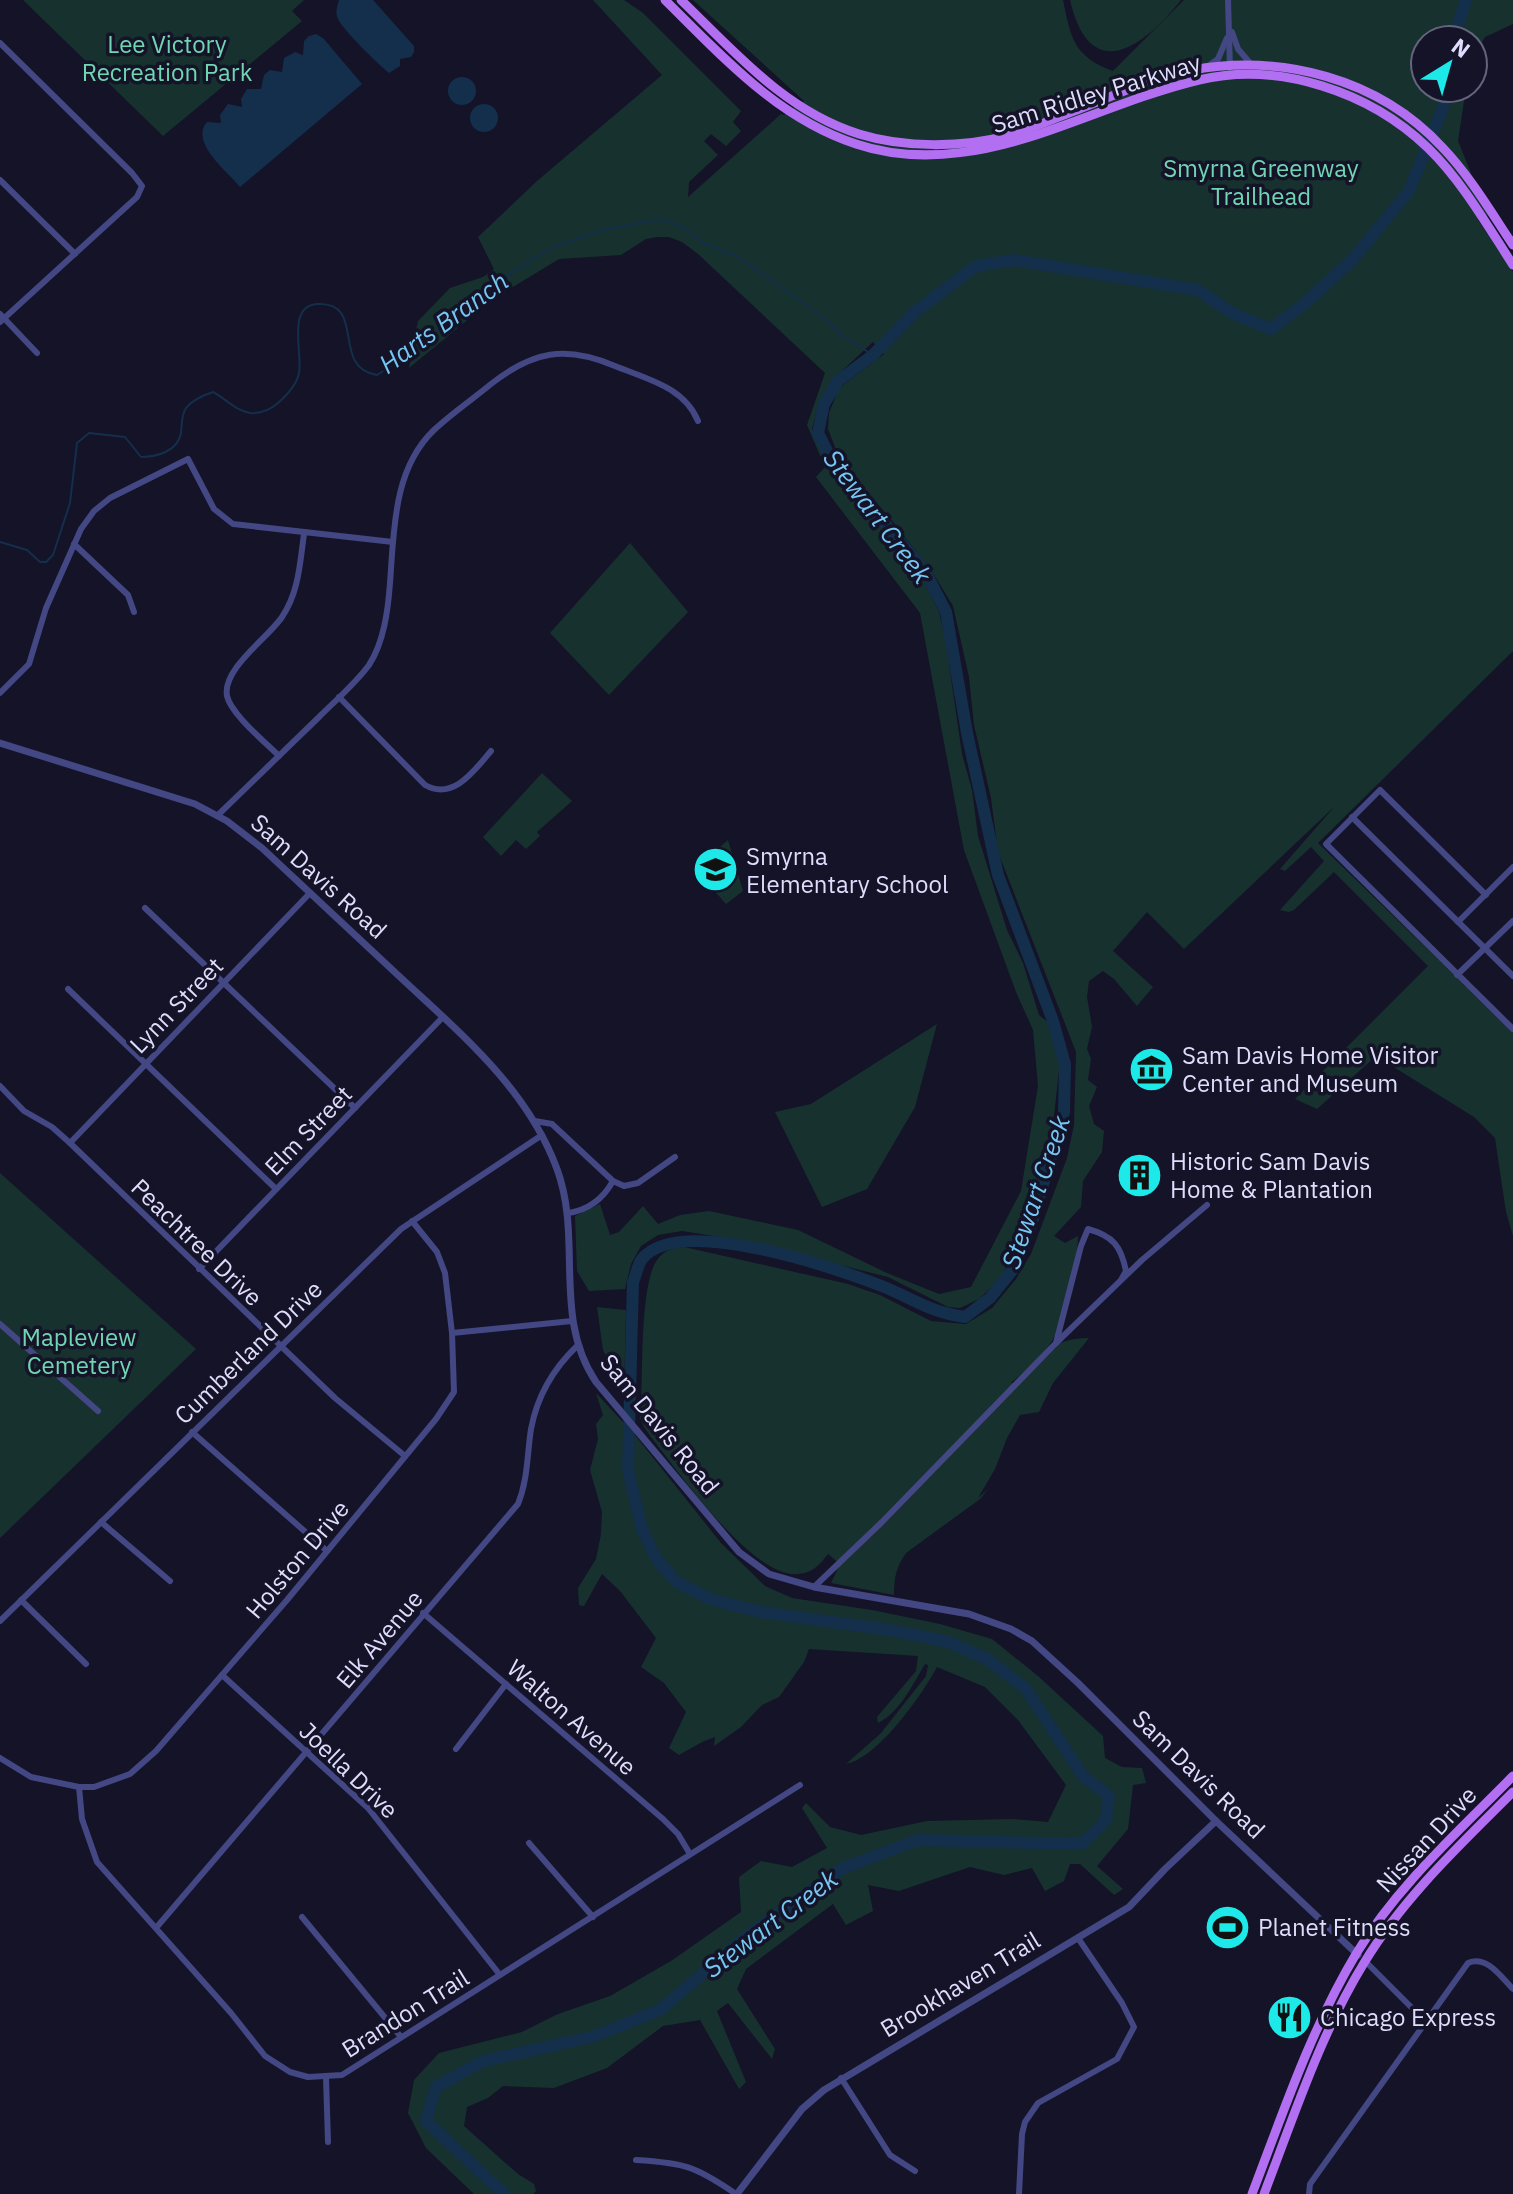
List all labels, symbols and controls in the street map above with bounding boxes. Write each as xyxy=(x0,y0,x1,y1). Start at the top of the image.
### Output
north arrow xyxy=(1409,24,1489,104)
park label: Lee Victory Recreation Park xyxy=(82,28,253,88)
text: N xyxy=(1446,31,1476,64)
street label: Sam Ridley Parkway xyxy=(987,46,1205,140)
park label: Smyrna Greenway Trailhead xyxy=(1163,152,1359,212)
water label: Harts Branch xyxy=(372,264,514,380)
water label: Stewart Creek xyxy=(816,442,940,590)
street label: Sam Davis Road xyxy=(244,806,394,946)
place label: Smyrna Elementary School xyxy=(746,840,948,900)
school or university icon: Smyrna Elementary School xyxy=(691,846,739,894)
street label: Lynn Street xyxy=(122,950,230,1060)
place label: Sam Davis Home Visitor Center and Museum xyxy=(1182,1039,1439,1099)
museum icon: Sam Davis Home Visitor Center and Museum xyxy=(1127,1045,1175,1093)
street label: Elm Street xyxy=(257,1078,359,1182)
water label: Stewart Creek xyxy=(993,1111,1077,1273)
place label: Historic Sam Davis Home & Plantation xyxy=(1170,1145,1373,1205)
building icon: Historic Sam Davis Home & Plantation xyxy=(1115,1151,1163,1199)
street label: Peachtree Drive xyxy=(125,1171,269,1313)
street label: Cumberland Drive xyxy=(167,1273,329,1431)
park label: Mapleview Cemetery xyxy=(21,1321,137,1381)
street label: Sam Davis Road xyxy=(593,1347,727,1501)
street label: Holston Drive xyxy=(238,1493,356,1625)
street label: Elk Avenue xyxy=(329,1583,429,1695)
street label: Walton Avenue xyxy=(501,1652,643,1782)
street label: Sam Davis Road xyxy=(1126,1703,1272,1845)
street label: Joella Drive xyxy=(293,1715,405,1825)
street label: Nissan Drive xyxy=(1369,1779,1483,1899)
water label: Stewart Creek xyxy=(696,1861,844,1985)
sports icon: Planet Fitness xyxy=(1203,1903,1251,1951)
place label: Planet Fitness xyxy=(1258,1911,1411,1943)
street label: Brookhaven Trail xyxy=(874,1924,1046,2044)
street label: Brandon Trail xyxy=(335,1961,475,2065)
restaurant icon: Chicago Express xyxy=(1265,1993,1313,2041)
place label: Chicago Express xyxy=(1320,2001,1496,2033)

